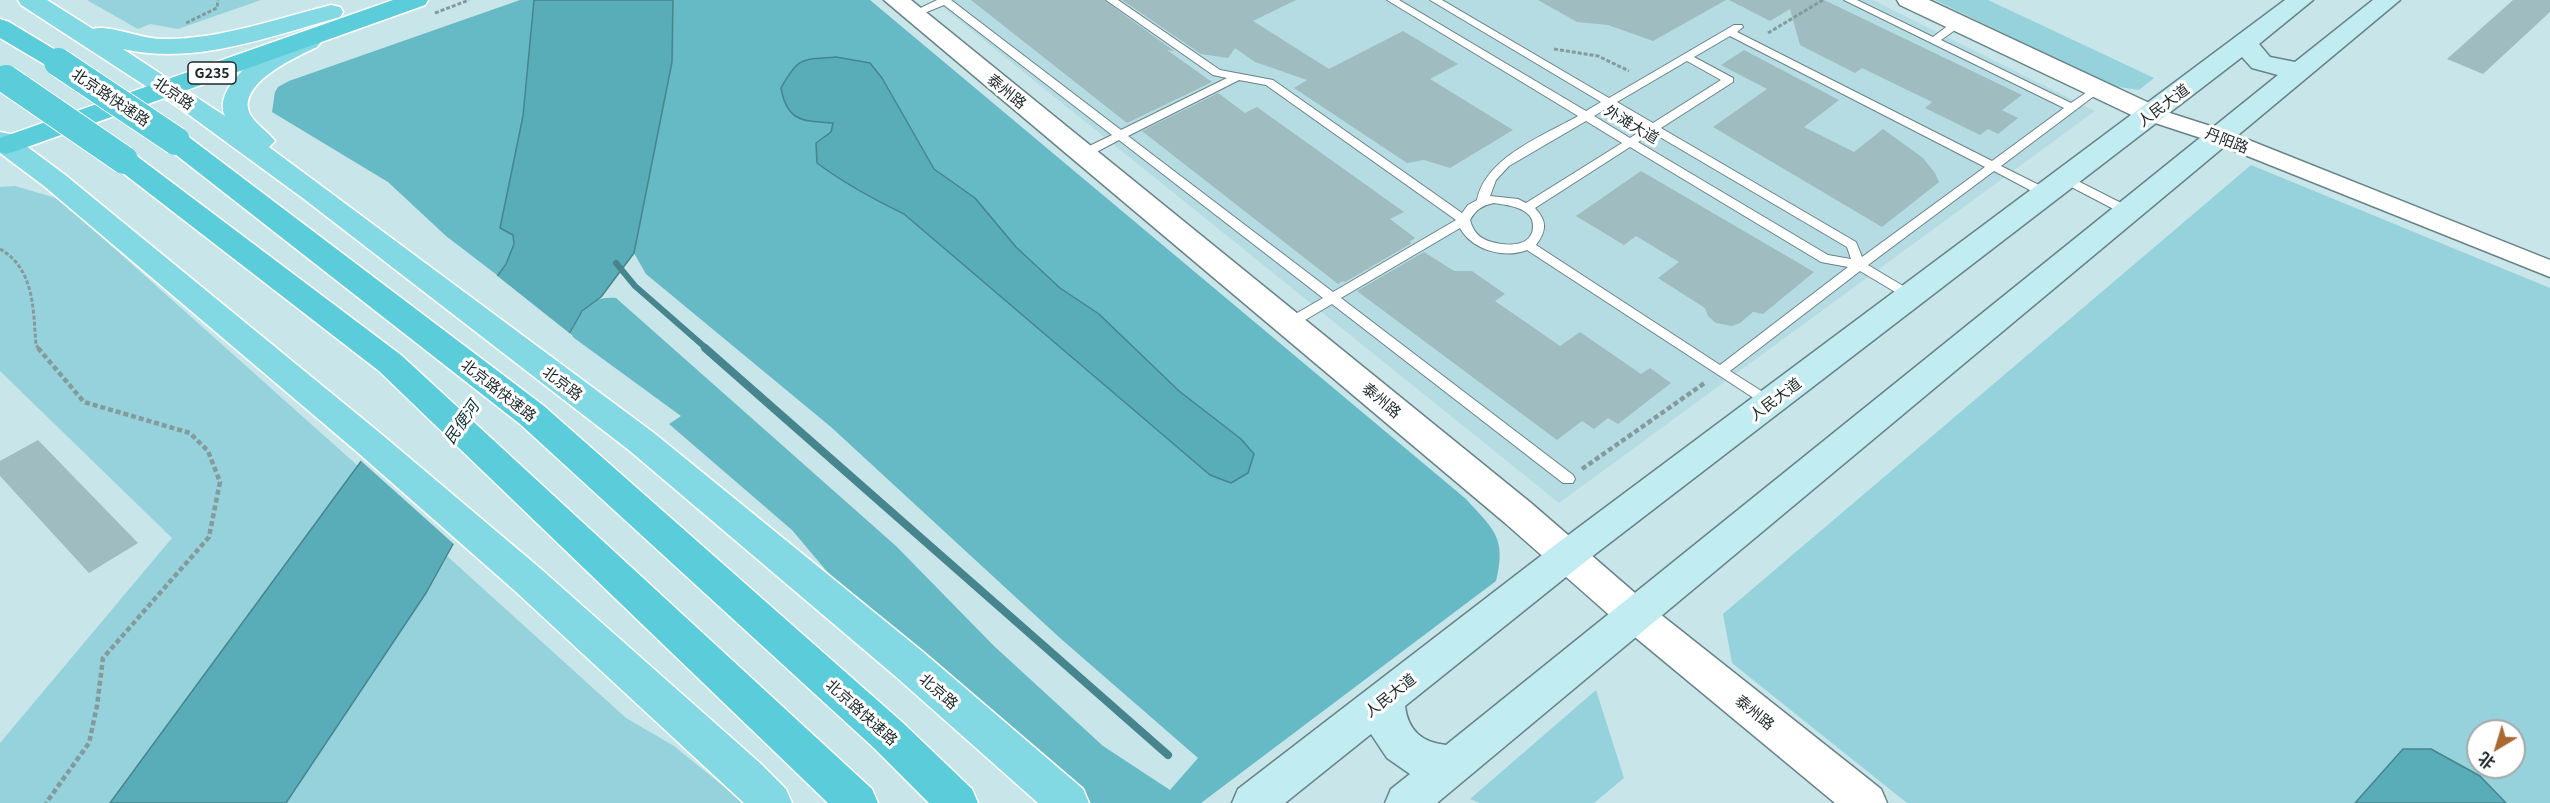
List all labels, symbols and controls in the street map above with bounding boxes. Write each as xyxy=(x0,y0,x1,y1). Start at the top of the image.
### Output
road number: G235 xyxy=(188,62,236,84)
street label: 北京路快速路 xyxy=(69,64,153,130)
street label: 泰州路 xyxy=(984,70,1030,112)
street label: 北京路 xyxy=(150,73,198,113)
street label: 人民大道 xyxy=(2134,80,2192,130)
street label: 外滩大道 xyxy=(1602,101,1662,147)
street label: 丹阳路 xyxy=(2203,124,2251,156)
street label: 北京路快速路 xyxy=(458,355,540,425)
street label: 北京路 xyxy=(540,362,586,404)
street label: 人民大道 xyxy=(1746,374,1804,424)
street label: 泰州路 xyxy=(1359,379,1405,421)
water label: 民便河 xyxy=(439,397,483,447)
street label: 北京路 xyxy=(916,669,962,713)
street label: 人民大道 xyxy=(1361,669,1419,721)
street label: 北京路快速路 xyxy=(823,675,901,749)
street label: 泰州路 xyxy=(1732,691,1778,733)
north arrow xyxy=(2466,719,2526,779)
text: 北 xyxy=(2472,747,2500,776)

